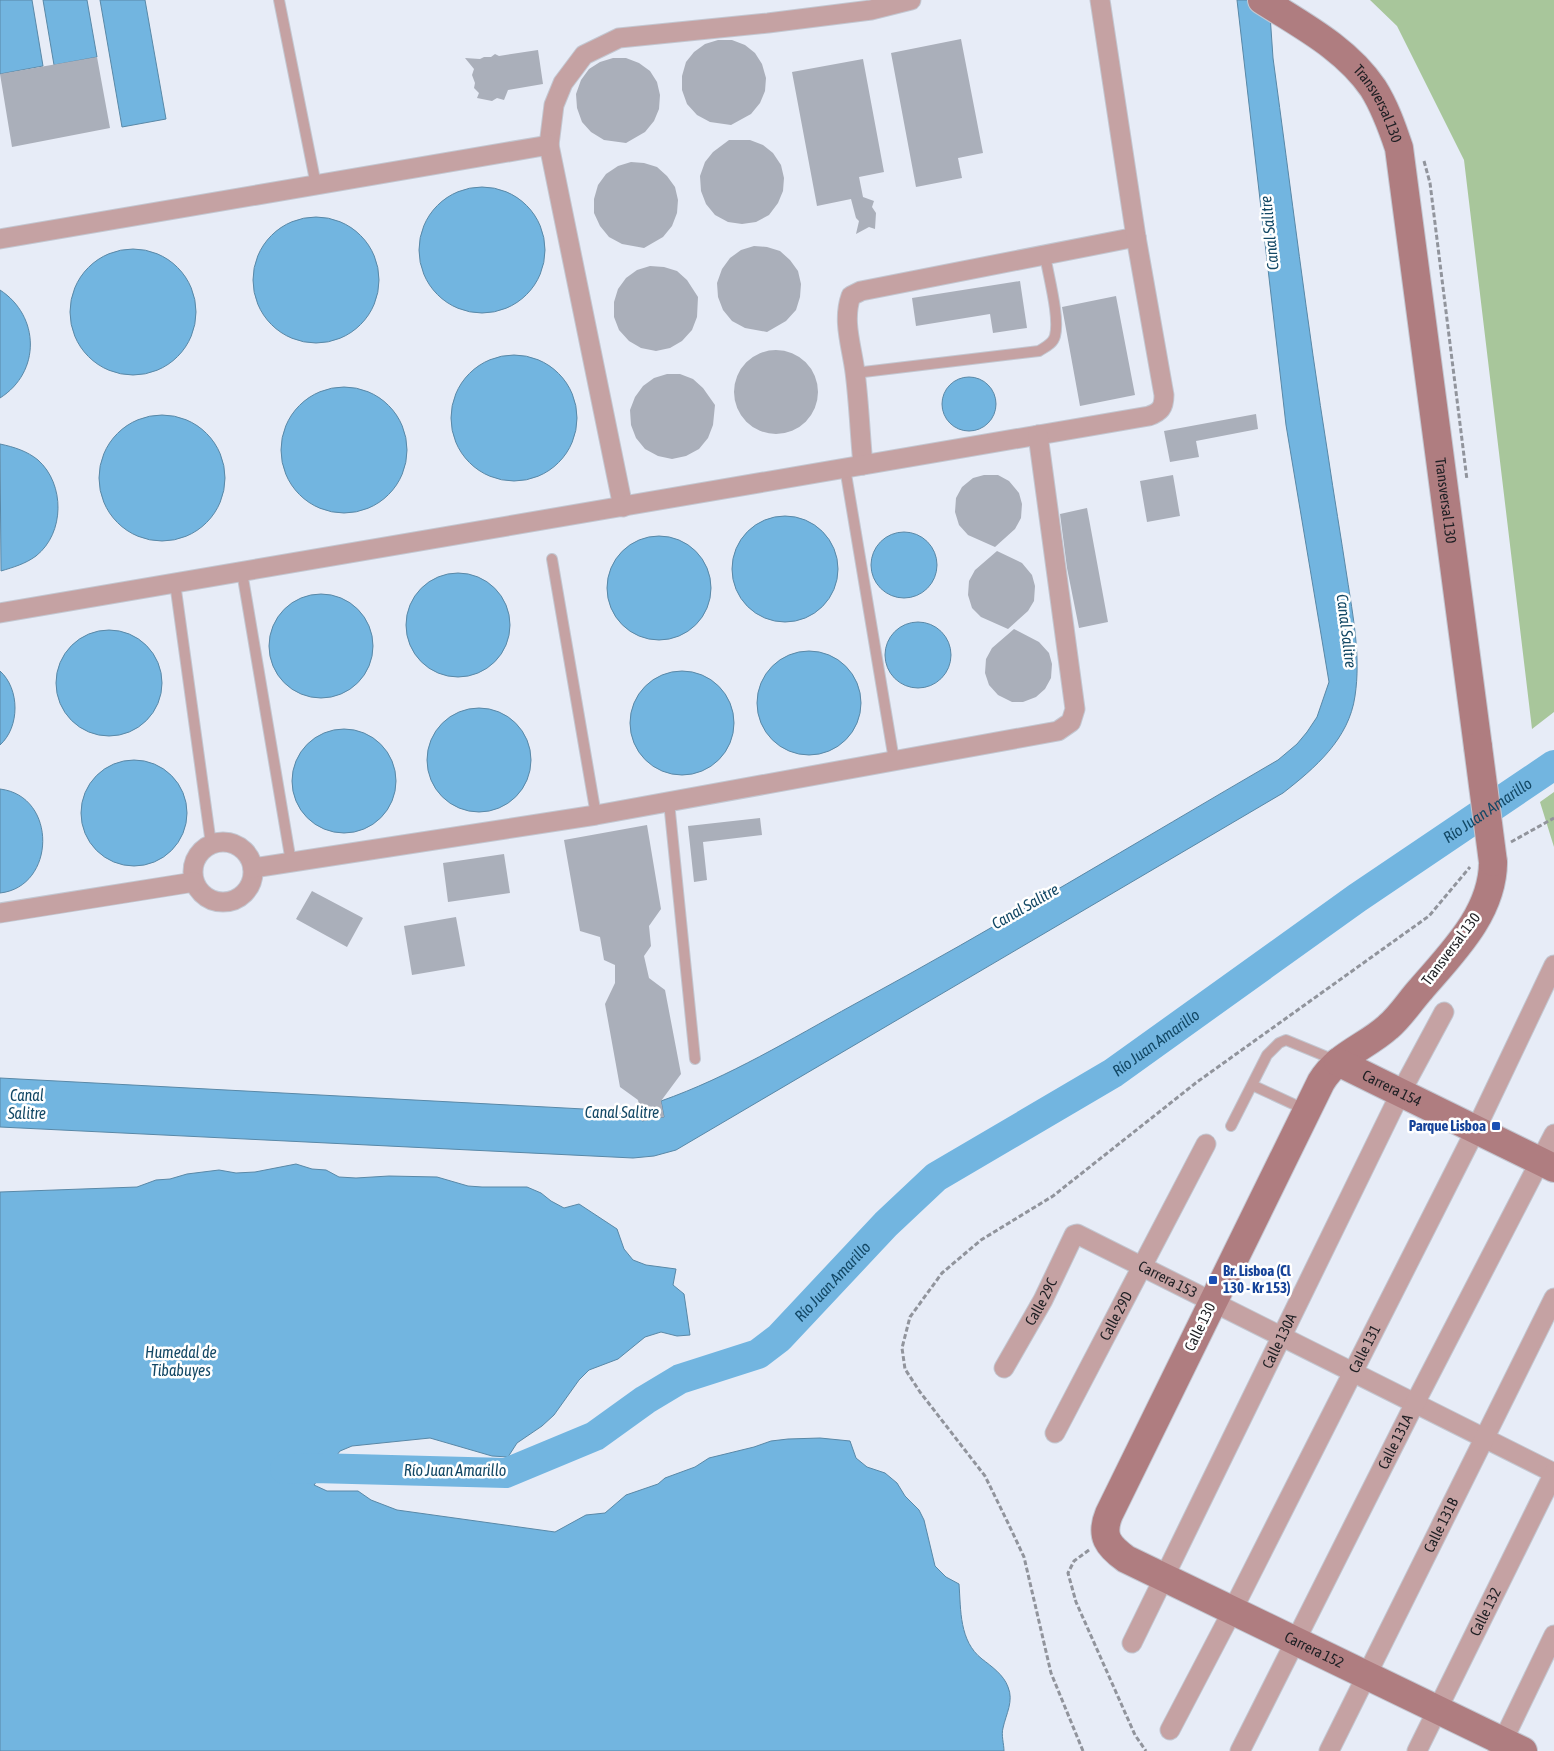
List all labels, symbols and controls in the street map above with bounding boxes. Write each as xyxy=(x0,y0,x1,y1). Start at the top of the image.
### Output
street label: Transversal 130 xyxy=(1350,61,1406,145)
water label: Canal Salitre xyxy=(1256,195,1282,271)
street label: Transversal 130 xyxy=(1432,457,1460,544)
water label: Canal Salitre xyxy=(1334,593,1360,669)
water label: Río Juan Amarillo xyxy=(1440,774,1535,846)
water label: Canal Salitre xyxy=(988,880,1062,932)
street label: Transversal 130 xyxy=(1418,909,1483,988)
water label: Río Juan Amarillo xyxy=(1109,1005,1203,1080)
street label: Carrera 154 xyxy=(1360,1066,1424,1110)
water label: Canal Salitre xyxy=(7,1086,46,1122)
water label: Canal Salitre xyxy=(585,1103,659,1121)
place label: Parque Lisboa xyxy=(1409,1117,1486,1134)
marker: Parque Lisboa xyxy=(1490,1120,1502,1132)
water label: Río Juan Amarillo xyxy=(791,1238,874,1325)
street label: Carrera 153 xyxy=(1136,1257,1200,1301)
place label: Br. Lisboa (Cl 130 - Kr 153) xyxy=(1223,1262,1292,1296)
marker: Br. Lisboa (Cl 130 - Kr 153) xyxy=(1207,1274,1219,1286)
street label: Calle 29C xyxy=(1021,1275,1060,1328)
street label: Calle 29D xyxy=(1096,1288,1135,1343)
street label: Calle 130 xyxy=(1181,1300,1218,1354)
street label: Calle 130A xyxy=(1258,1310,1300,1371)
street label: Calle 131 xyxy=(1345,1322,1384,1376)
water label: Humedal de Tibabuyes xyxy=(145,1343,217,1380)
street label: Calle 131A xyxy=(1374,1411,1416,1472)
water label: Río Juan Amarillo xyxy=(404,1461,506,1479)
street label: Calle 131B xyxy=(1420,1495,1461,1555)
street label: Calle 132 xyxy=(1466,1585,1504,1639)
street label: Carrera 152 xyxy=(1282,1628,1347,1671)

